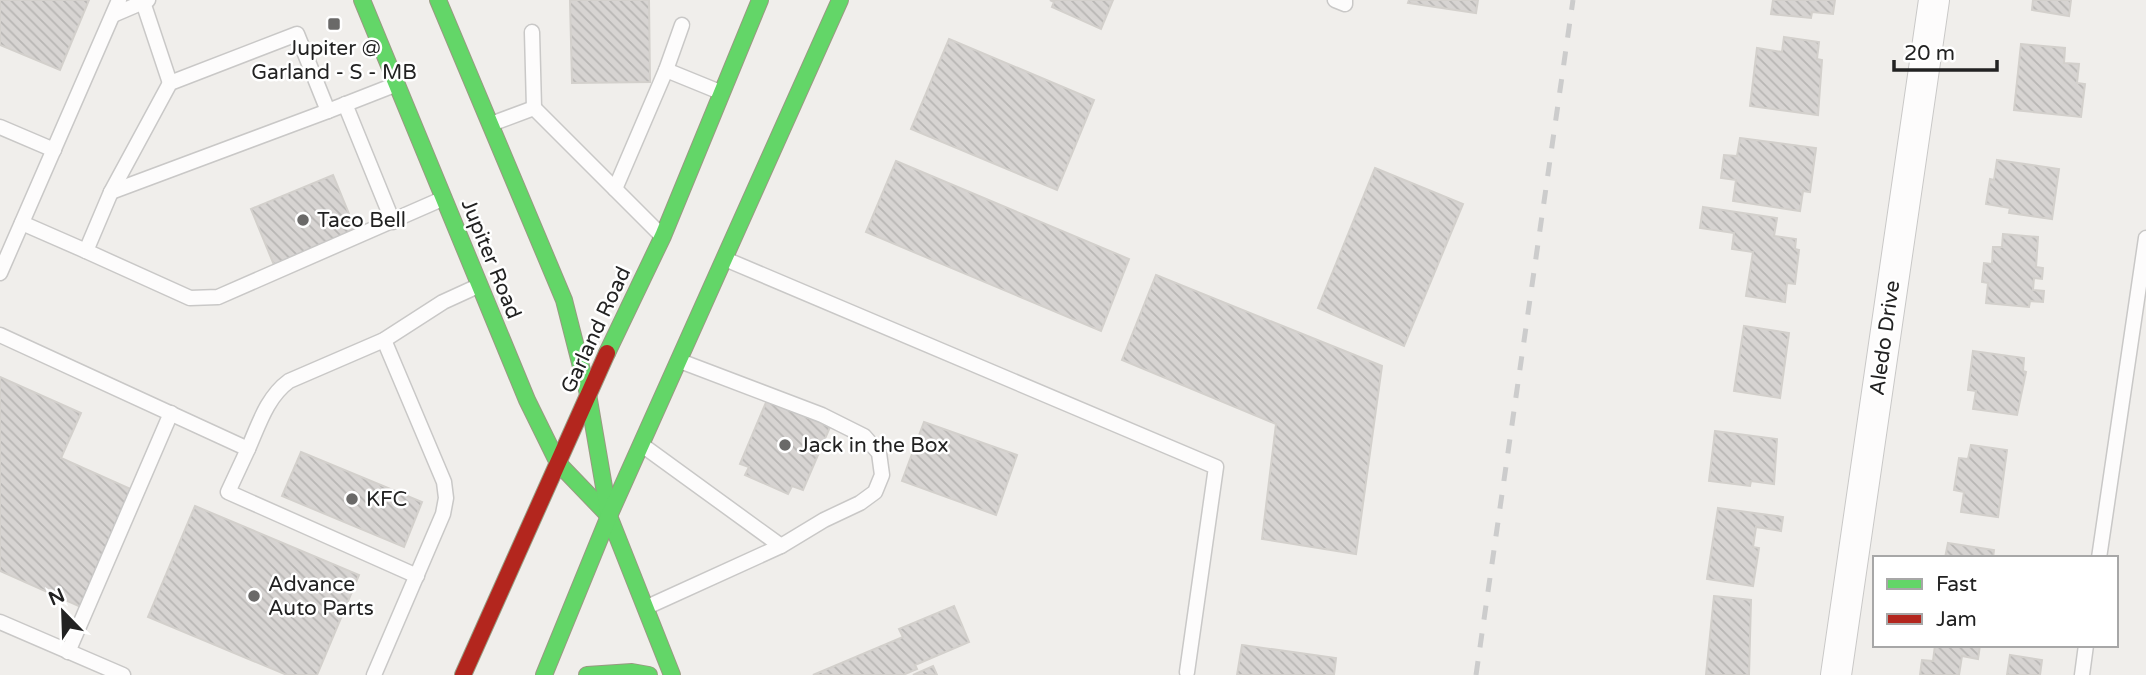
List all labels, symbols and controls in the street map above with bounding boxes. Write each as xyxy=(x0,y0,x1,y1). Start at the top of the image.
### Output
marker: Jupiter @ Garland - S - MB xyxy=(326,16,342,32)
scale bar xyxy=(1894,28,1997,72)
place label: Jupiter @ Garland - S - MB xyxy=(251,36,417,85)
text: 20 m xyxy=(1904,41,1955,66)
street label: Jupiter Road xyxy=(456,195,526,323)
place label: Taco Bell xyxy=(317,208,406,233)
marker: Taco Bell xyxy=(295,212,311,228)
street label: Garland Road xyxy=(556,263,636,397)
street label: Aledo Drive xyxy=(1865,279,1905,397)
place label: Jack in the Box xyxy=(799,433,949,458)
marker: Jack in the Box xyxy=(777,437,793,453)
place label: KFC xyxy=(366,487,407,512)
marker: KFC xyxy=(344,491,360,507)
legend xyxy=(1873,556,2118,647)
place label: Advance Auto Parts xyxy=(268,572,374,621)
text: Fast xyxy=(1936,572,1977,597)
north arrow xyxy=(28,577,98,647)
text: N xyxy=(45,584,68,610)
marker: Advance Auto Parts xyxy=(246,588,262,604)
text: Jam xyxy=(1936,607,1977,632)

